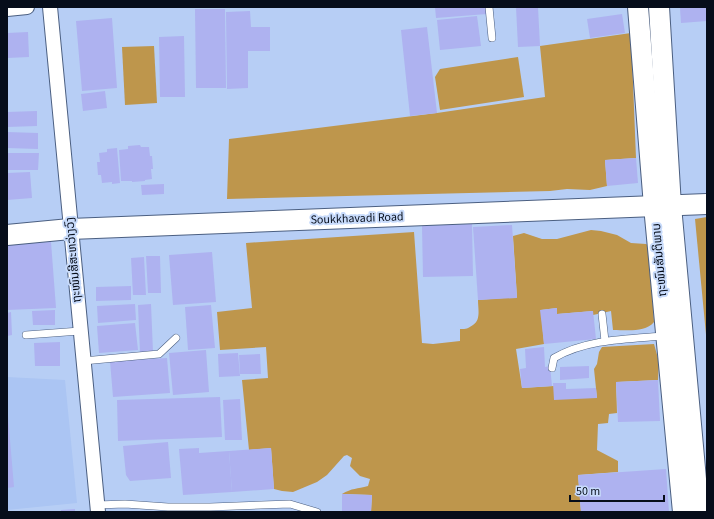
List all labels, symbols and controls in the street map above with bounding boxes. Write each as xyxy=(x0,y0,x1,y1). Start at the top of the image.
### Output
street label: Soukkhavadi Road xyxy=(310,208,404,229)
street label: ຖະໜົນສີສະຫວ່າງວົງ xyxy=(61,217,86,303)
street label: ຖະໜົນສັນຕິພາບ xyxy=(648,223,671,297)
scale bar xyxy=(570,477,664,503)
text: 50 m xyxy=(576,483,600,500)

